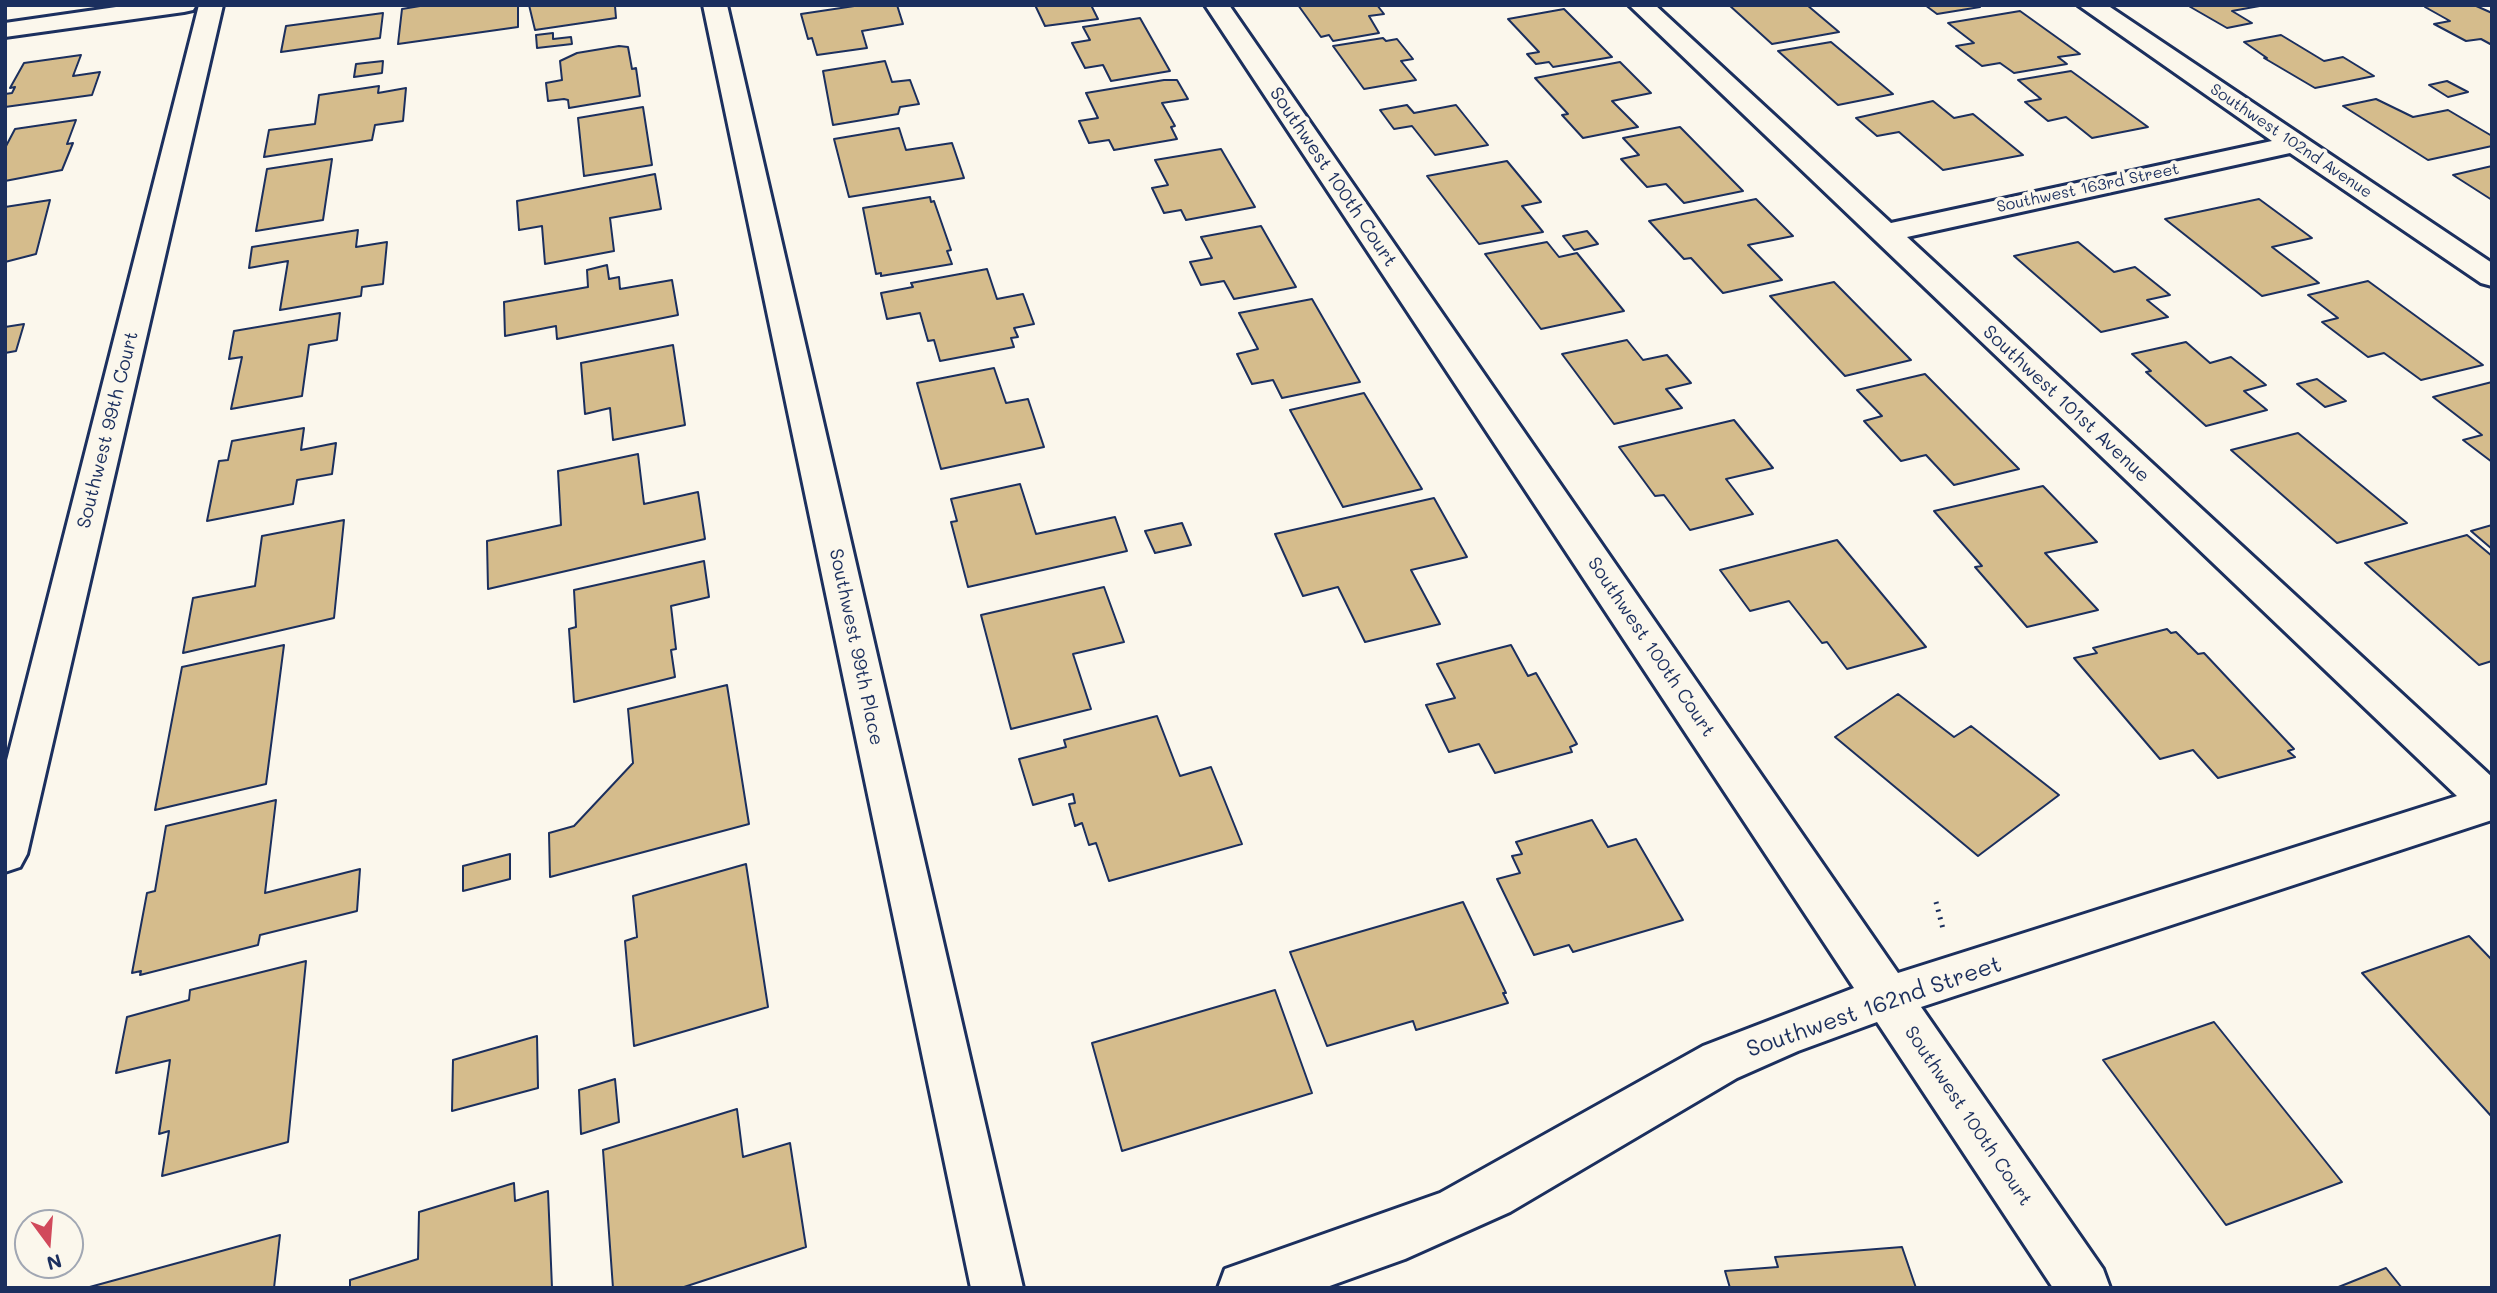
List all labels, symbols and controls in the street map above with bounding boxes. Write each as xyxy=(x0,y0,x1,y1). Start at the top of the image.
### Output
street label: Southwest 102nd Avenue xyxy=(2206,80,2376,202)
street label: Southwest 100th Court xyxy=(1264,83,1402,271)
street label: Southwest 163rd Street xyxy=(1995,159,2181,217)
street label: Southwest 101st Avenue xyxy=(1978,321,2154,487)
street label: Southwest 99th Court xyxy=(72,329,144,531)
street label: Southwest 99th Place xyxy=(824,547,888,747)
street label: Southwest 100th Court xyxy=(1582,553,1720,741)
street label: Southwest 162nd Street xyxy=(1743,950,2005,1064)
street label: Southwest 100th Court xyxy=(1899,1022,2037,1210)
north arrow xyxy=(14,1209,84,1279)
text: N xyxy=(44,1249,65,1277)

